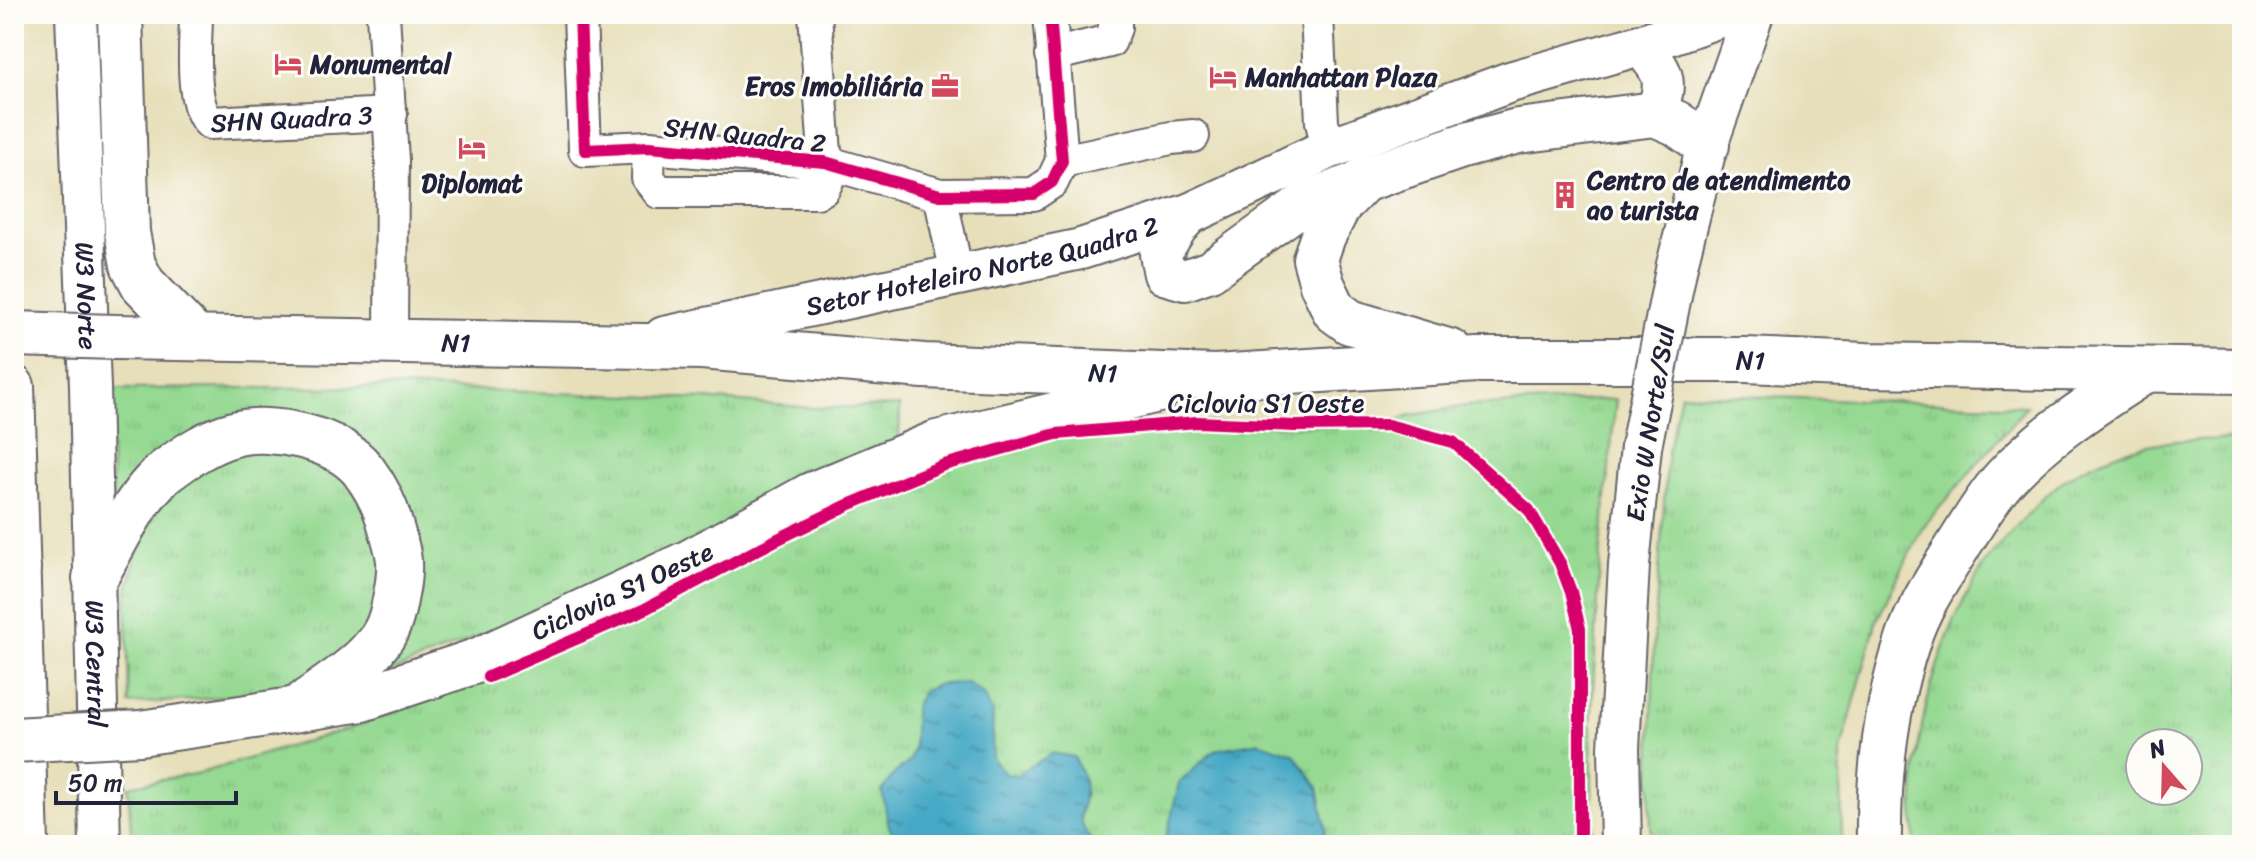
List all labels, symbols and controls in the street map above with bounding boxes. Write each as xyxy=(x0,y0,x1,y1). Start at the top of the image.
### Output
place label: Monumental xyxy=(309,41,452,87)
hotel icon: Monumental xyxy=(273,49,303,79)
place label: Manhattan Plaza xyxy=(1244,54,1438,100)
hotel icon: Manhattan Plaza xyxy=(1208,62,1238,92)
place label: Eros Imobiliária xyxy=(745,63,924,109)
office icon: Eros Imobiliária xyxy=(930,71,960,101)
street label: SHN Quadra 3 xyxy=(209,92,374,146)
street label: SHN Quadra 2 xyxy=(662,104,828,166)
hotel icon: Diplomat xyxy=(457,133,487,163)
place label: Centro de atendimento ao turista xyxy=(1586,157,1851,233)
place label: Diplomat xyxy=(421,160,523,206)
building icon: Centro de atendimento ao turista xyxy=(1550,180,1580,210)
street label: Setor Hoteleiro Norte Quadra 2 xyxy=(802,202,1165,329)
street label: W3 Norte xyxy=(62,241,112,351)
street label: N1 xyxy=(441,320,471,366)
street label: Exio W Norte/Sul xyxy=(1612,321,1688,525)
street label: N1 xyxy=(1736,337,1766,384)
street label: N1 xyxy=(1088,349,1118,396)
street label: Ciclovia S1 Oeste xyxy=(1168,380,1365,426)
street label: Ciclovia S1 Oeste xyxy=(523,528,721,653)
street label: W3 Central xyxy=(72,600,120,728)
north arrow xyxy=(2124,727,2204,807)
text: N xyxy=(2143,727,2172,770)
scale bar xyxy=(56,755,236,805)
text: 50 m xyxy=(68,762,123,804)

